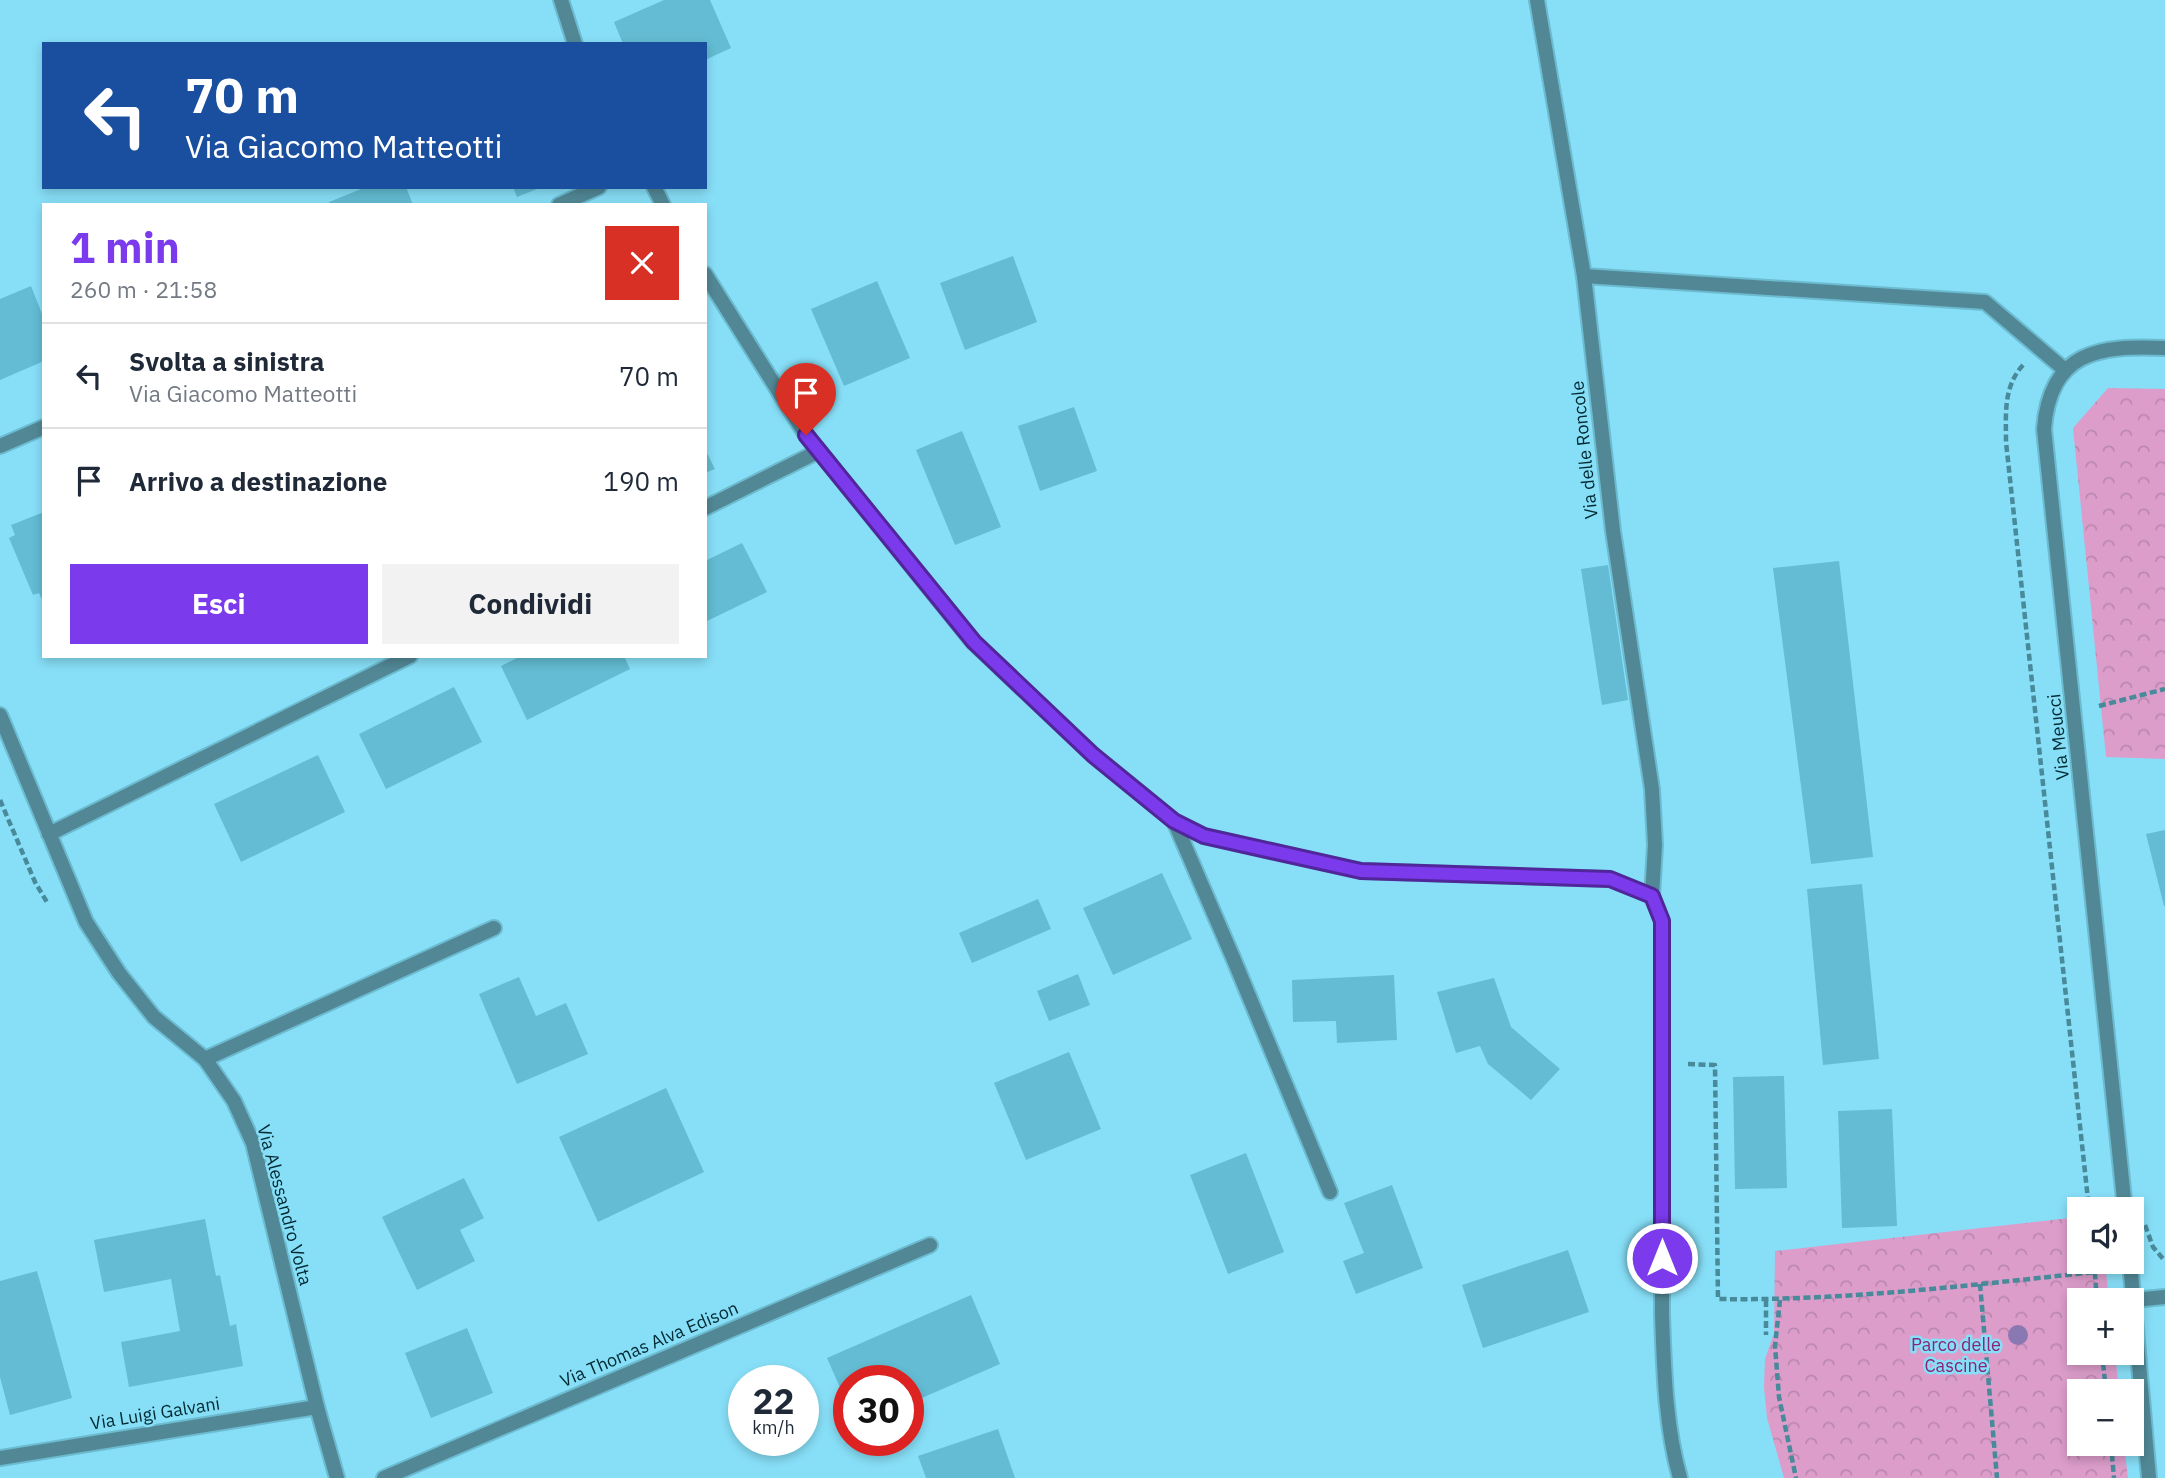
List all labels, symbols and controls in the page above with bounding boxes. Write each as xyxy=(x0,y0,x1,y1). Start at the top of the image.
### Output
text: 70 m xyxy=(185,63,299,126)
icon: left xyxy=(70,70,161,161)
text: Via Giacomo Matteotti xyxy=(185,125,502,167)
text: 1 min xyxy=(70,220,180,275)
button: close xyxy=(605,226,679,300)
text: 260 m · 21:58 xyxy=(70,274,217,304)
text: Svolta a sinistra xyxy=(129,344,325,378)
icon: left xyxy=(70,357,108,395)
text: 70 m xyxy=(619,359,679,393)
pin xyxy=(776,363,836,435)
icon: arrive xyxy=(787,374,825,412)
text: Via Giacomo Matteotti xyxy=(129,378,357,408)
street label: Via delle Roncole xyxy=(1565,380,1603,520)
icon: arrive xyxy=(70,462,108,500)
text: Arrivo a destinazione xyxy=(129,464,387,498)
text: 190 m xyxy=(603,464,679,498)
button: Esci xyxy=(70,564,368,644)
button: Condividi xyxy=(382,564,679,644)
street label: Via Meucci xyxy=(2042,693,2074,781)
street label: Via Alessandro Volta xyxy=(252,1122,318,1288)
map controls xyxy=(2067,1197,2144,1456)
button: sound xyxy=(2067,1197,2144,1274)
position arrow xyxy=(1625,1221,1699,1295)
button: + xyxy=(2067,1288,2144,1365)
street label: Via Thomas Alva Edison xyxy=(556,1296,742,1392)
park label: Parco delle Cascine xyxy=(1911,1333,2001,1377)
speed limit sign: 30 xyxy=(833,1365,924,1456)
text: 22 xyxy=(752,1378,795,1424)
button: − xyxy=(2067,1379,2144,1456)
street label: Via Luigi Galvani xyxy=(88,1391,222,1435)
text: km/h xyxy=(752,1416,795,1439)

